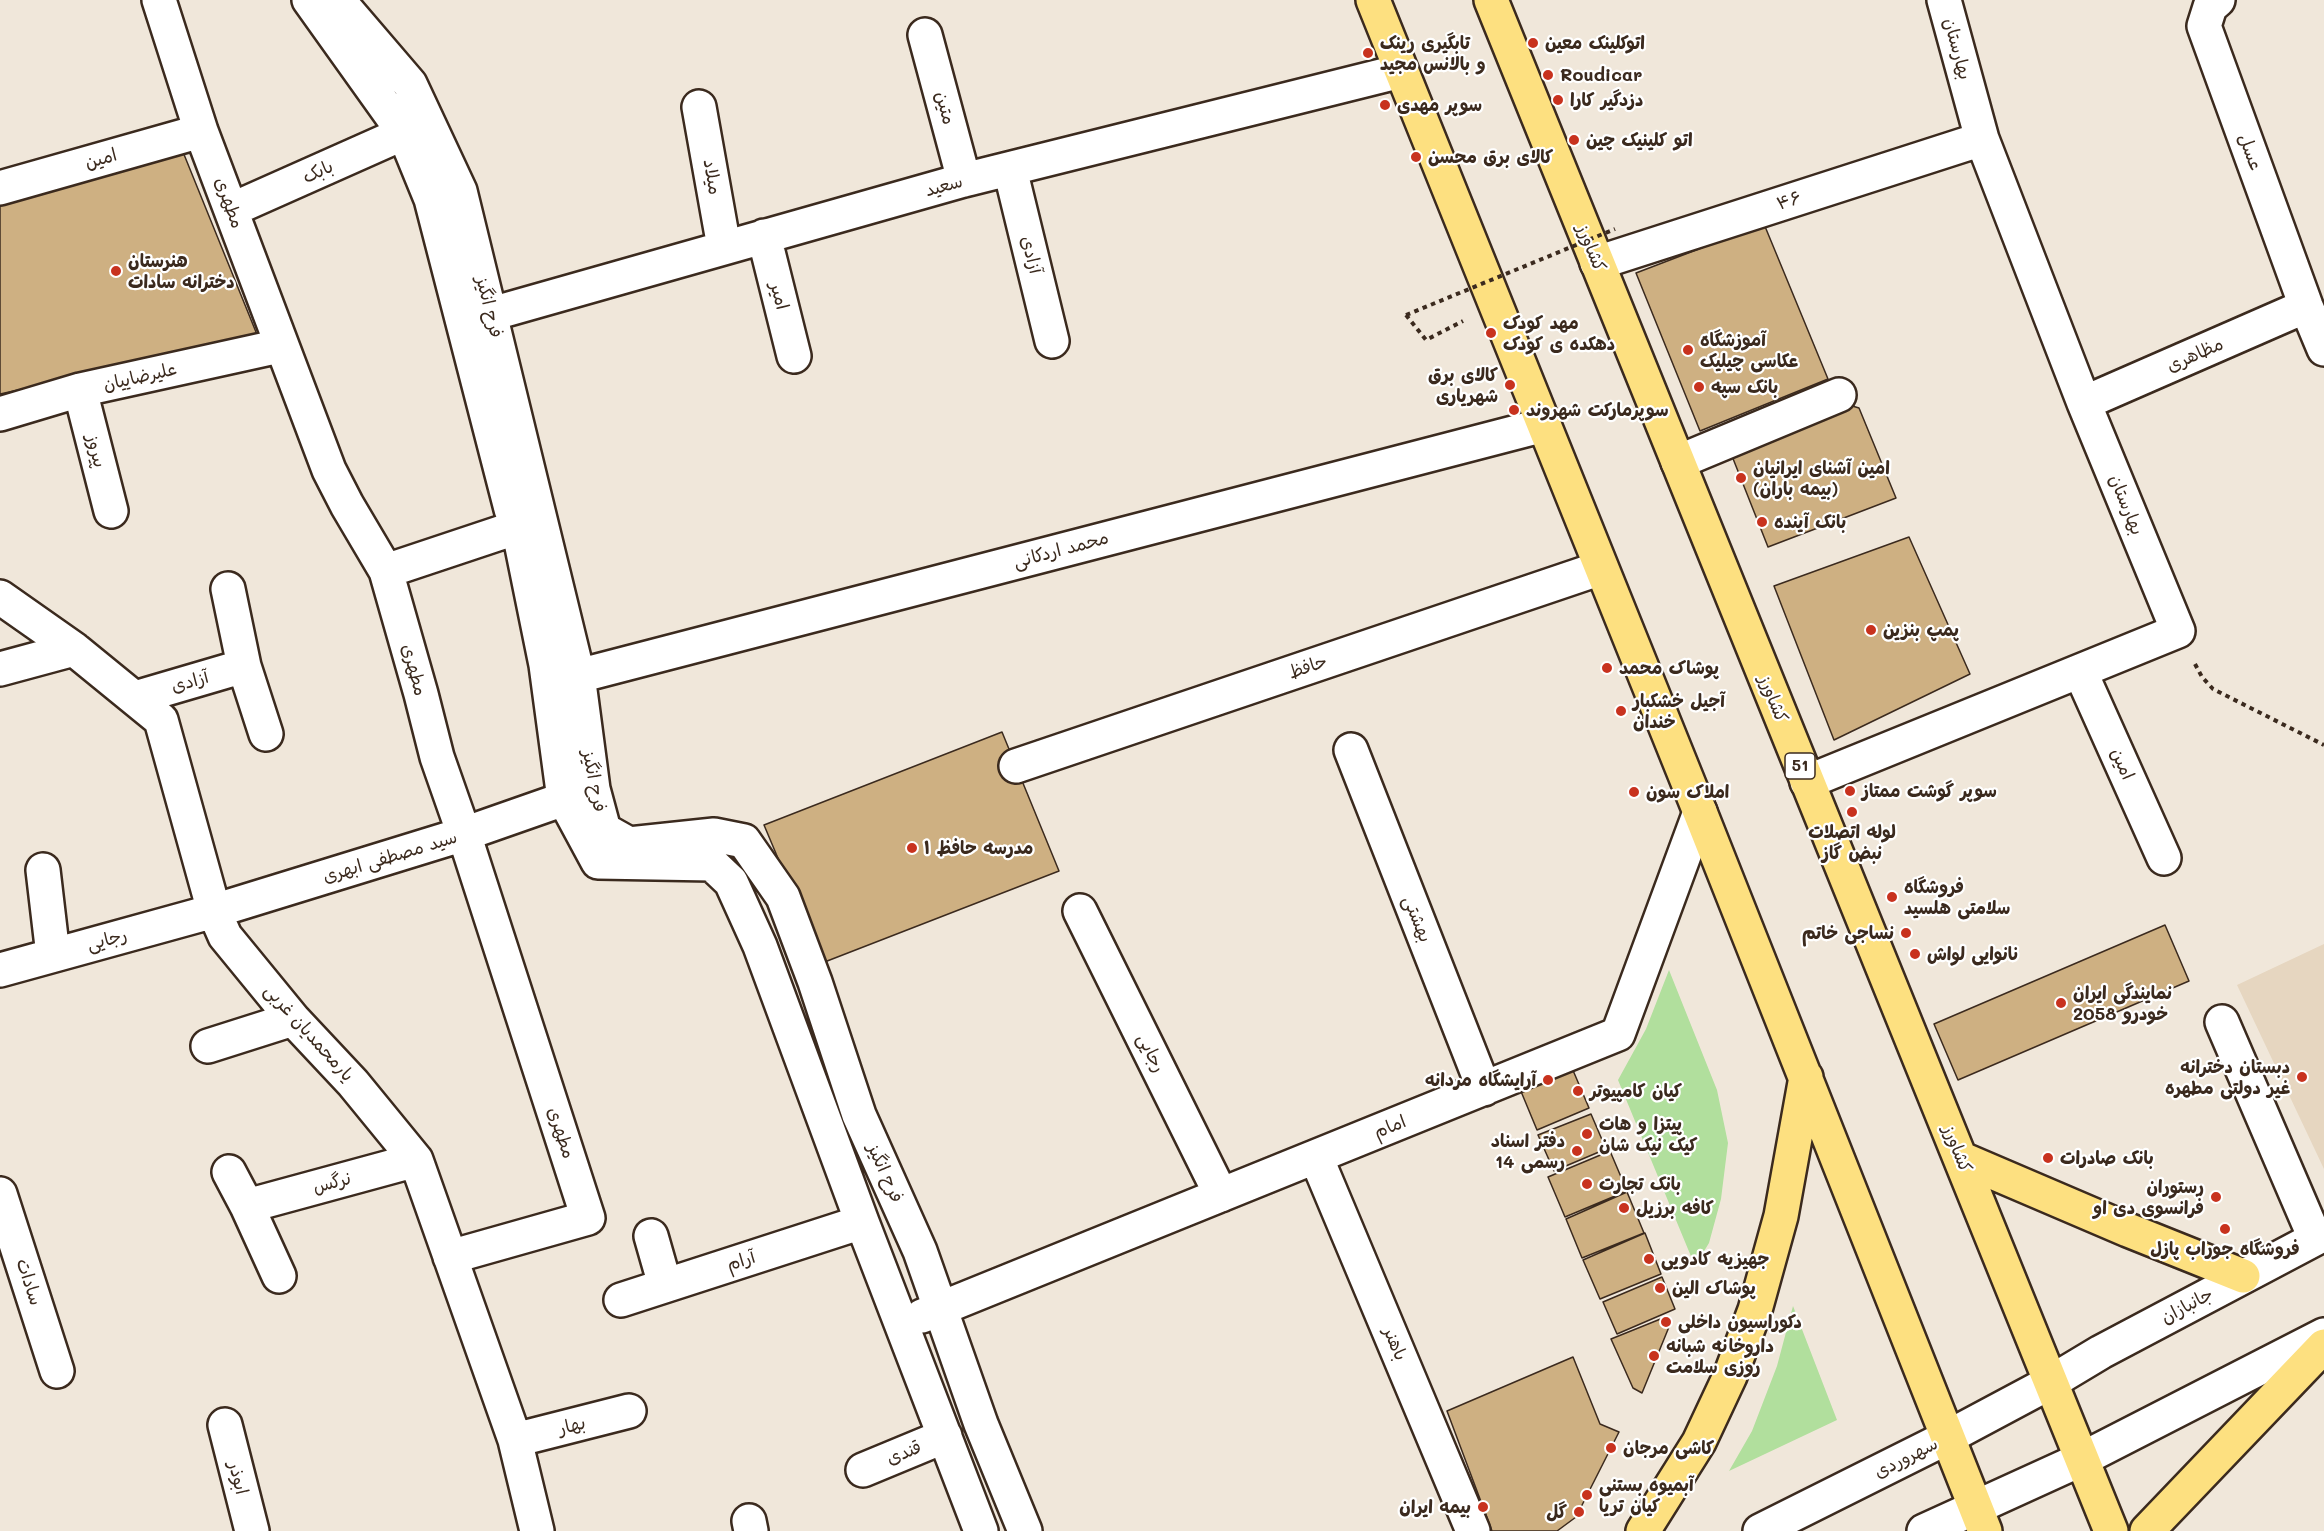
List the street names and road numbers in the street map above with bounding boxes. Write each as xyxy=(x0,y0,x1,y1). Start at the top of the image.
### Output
street label: بهارستان xyxy=(1938,16,1976,82)
street label: متین xyxy=(930,89,960,127)
street label: عسل xyxy=(2233,131,2267,173)
street label: امین xyxy=(83,144,119,174)
street label: بابک xyxy=(299,156,337,188)
street label: میلاد xyxy=(698,157,726,197)
street label: سعید xyxy=(923,171,965,201)
street label: مطهری xyxy=(210,174,248,232)
street label: ۴۶ xyxy=(1774,187,1804,215)
street label: کشاورز xyxy=(1572,221,1610,275)
street label: آزادی xyxy=(1016,234,1046,276)
street label: فرح انگیز xyxy=(471,274,507,340)
street label: امیر xyxy=(765,280,793,312)
street label: مظاهری xyxy=(2163,333,2227,377)
street label: علیرضاییان xyxy=(101,358,179,396)
street label: پیروز xyxy=(81,432,111,470)
street label: بهارستان xyxy=(2104,472,2148,538)
street label: محمد اردکانی xyxy=(1011,527,1111,573)
street label: مطهری xyxy=(397,642,431,698)
street label: حافظ xyxy=(1286,650,1330,684)
street label: آزادی xyxy=(169,666,211,698)
street label: کشاورز xyxy=(1754,672,1792,726)
street label: امین xyxy=(2106,745,2138,783)
street label: فرح انگیز xyxy=(577,748,611,814)
road number: 51 xyxy=(1785,753,1815,779)
street label: سید مصطفی ابهری xyxy=(320,826,460,888)
street label: بهشتی xyxy=(1398,893,1436,945)
street label: رجایی xyxy=(85,924,129,956)
street label: یارمحمدیان غربی xyxy=(260,980,358,1086)
street label: رجایی xyxy=(1132,1030,1170,1076)
street label: مطهری xyxy=(543,1105,579,1161)
street label: امام xyxy=(1371,1111,1409,1143)
street label: کشاورز xyxy=(1938,1122,1976,1176)
street label: فرح انگیز xyxy=(862,1140,908,1206)
street label: نرگس xyxy=(311,1168,353,1198)
street label: آرام xyxy=(724,1246,758,1276)
street label: سادات xyxy=(11,1256,47,1308)
street label: جانبازان xyxy=(2157,1283,2217,1329)
street label: باهنر xyxy=(1378,1324,1412,1364)
street label: بهار xyxy=(556,1412,588,1440)
street label: سهروردی xyxy=(1871,1433,1941,1483)
street label: قندی xyxy=(883,1436,925,1470)
street label: ابوذر xyxy=(223,1459,253,1497)

